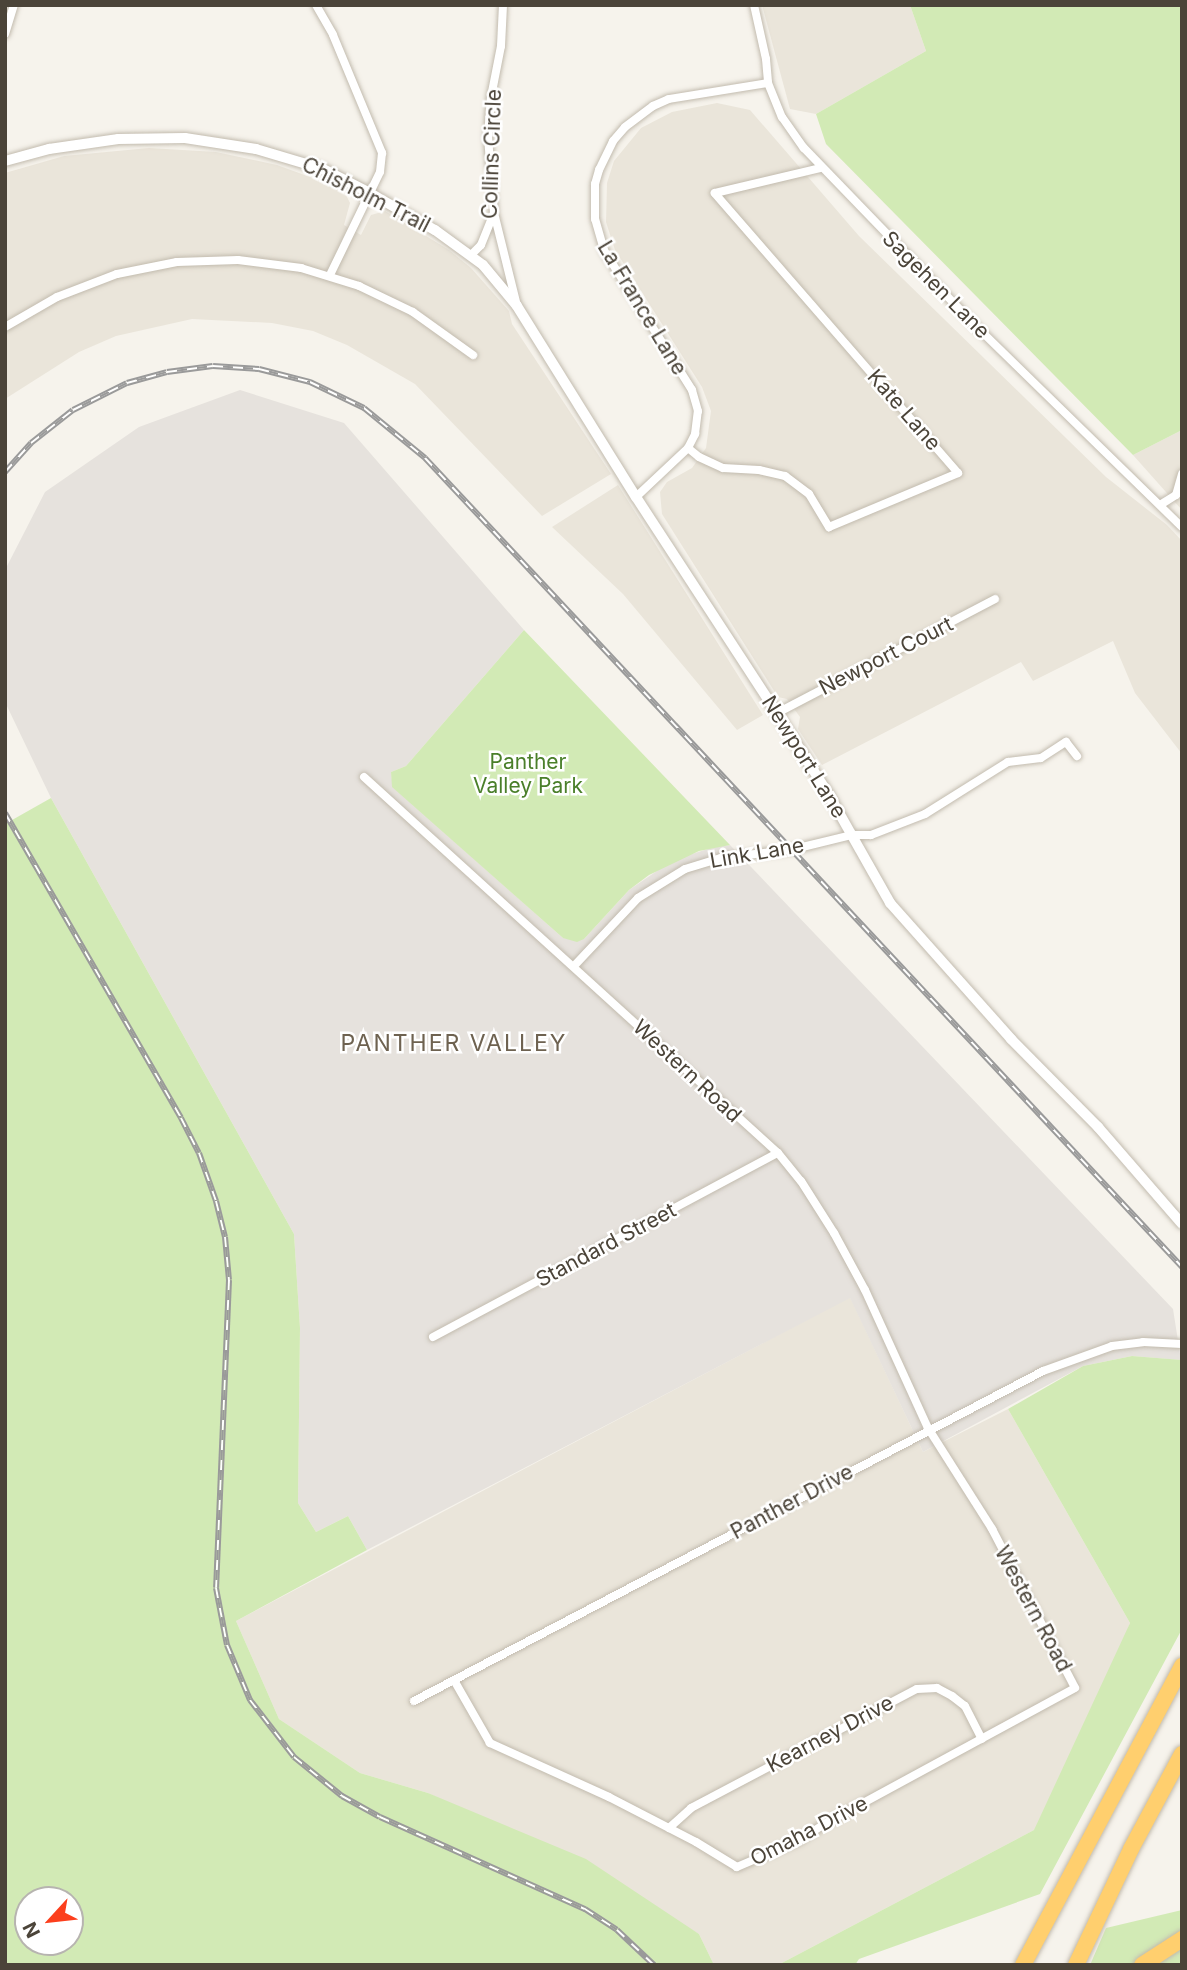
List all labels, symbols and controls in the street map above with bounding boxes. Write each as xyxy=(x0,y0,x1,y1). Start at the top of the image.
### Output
street label: Collins Circle xyxy=(477,89,507,219)
street label: Chisholm Trail xyxy=(298,152,434,238)
street label: Sagehen Lane xyxy=(877,226,995,344)
street label: La France Lane xyxy=(592,236,692,380)
street label: Kate Lane xyxy=(862,364,946,456)
street label: Newport Court xyxy=(815,611,957,701)
street label: Newport Lane xyxy=(756,691,852,823)
park label: Panther Valley Park xyxy=(473,749,583,799)
street label: Link Lane xyxy=(708,832,806,874)
street label: Western Road xyxy=(628,1014,746,1128)
district label: PANTHER VALLEY xyxy=(342,1029,566,1057)
street label: Standard Street xyxy=(532,1198,680,1292)
street label: Panther Drive xyxy=(726,1459,858,1545)
street label: Western Road xyxy=(989,1542,1077,1676)
street label: Kearney Drive xyxy=(762,1690,898,1778)
street label: Omaha Drive xyxy=(746,1791,872,1871)
north arrow xyxy=(14,1886,84,1956)
text: N xyxy=(18,1918,45,1942)

